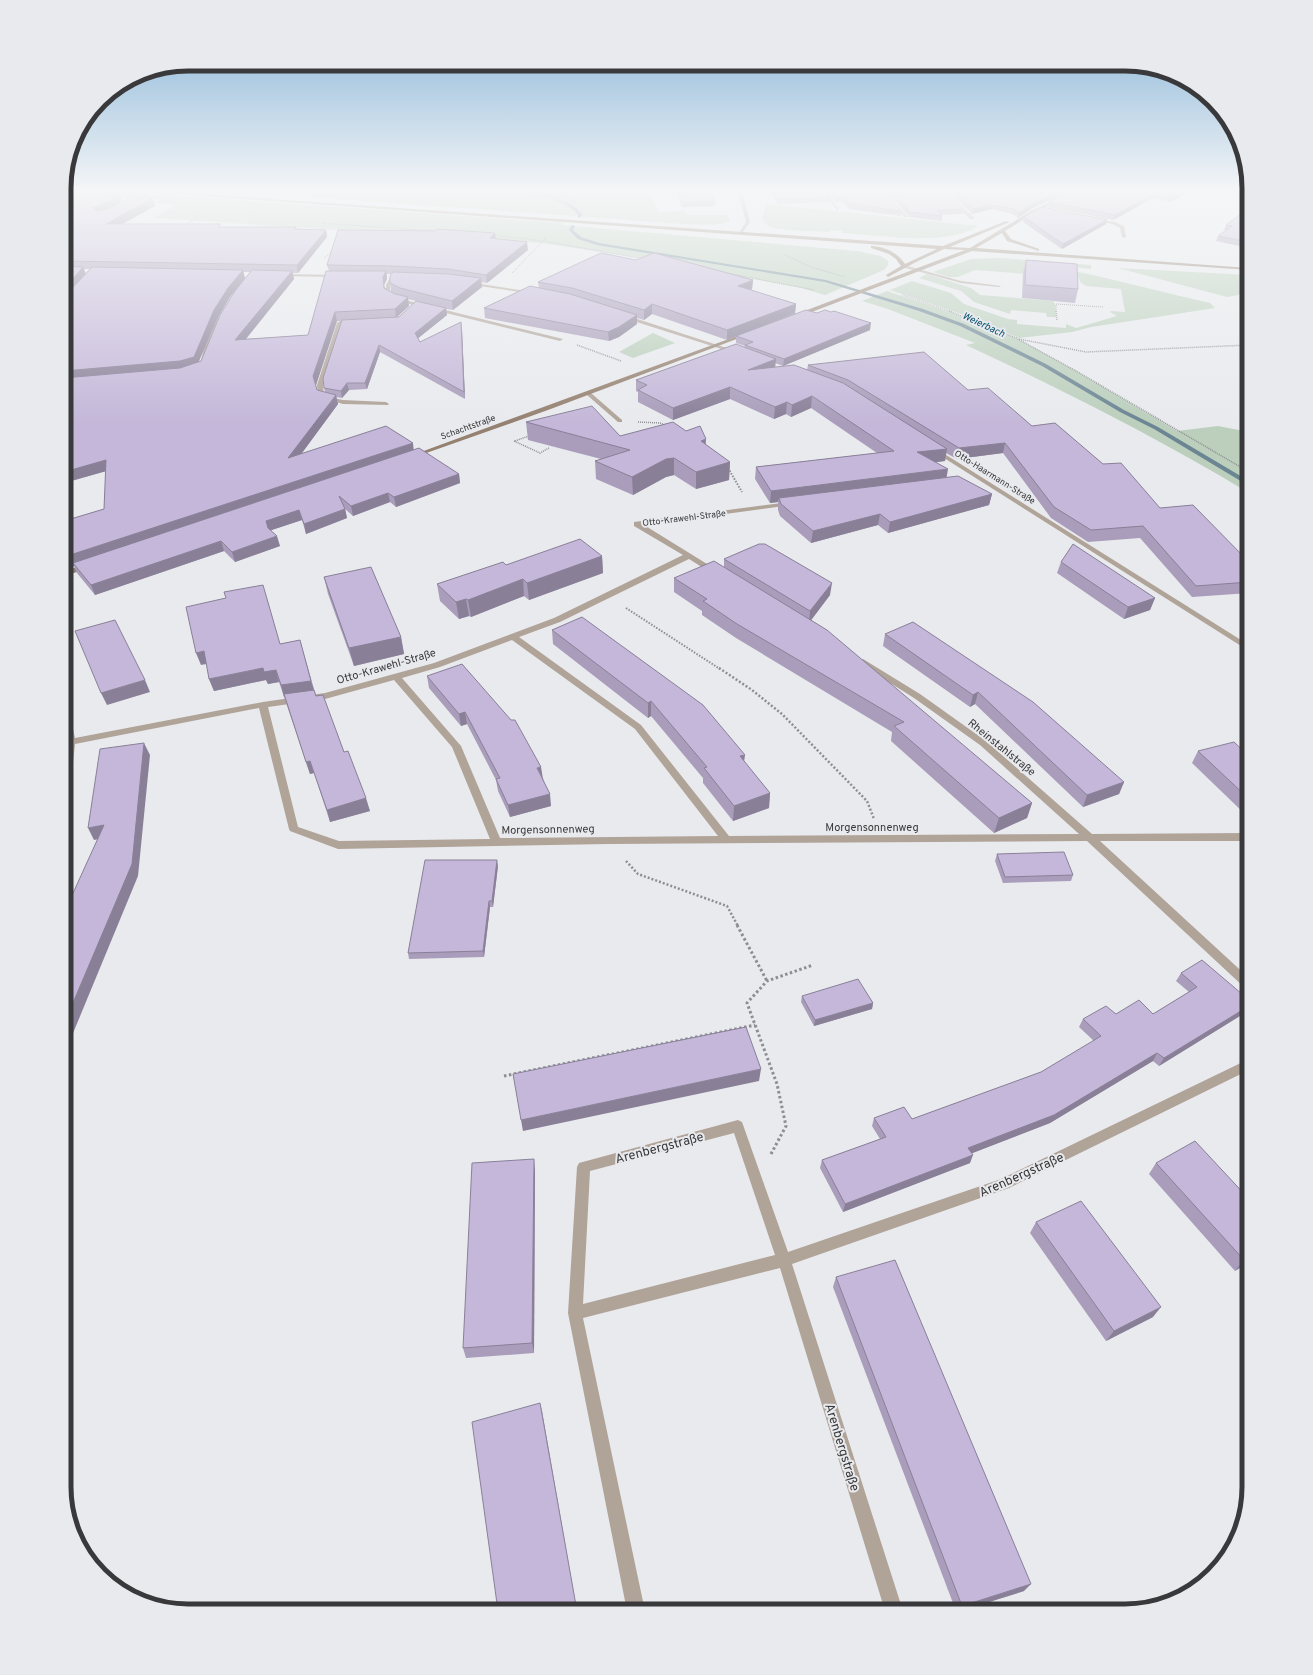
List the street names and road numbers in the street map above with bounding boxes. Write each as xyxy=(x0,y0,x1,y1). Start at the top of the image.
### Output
street label: Schachtstraße xyxy=(439,412,497,442)
street label: Otto-Haarmann-Straße xyxy=(952,448,1037,507)
street label: Otto-Krawehl-Straße xyxy=(642,508,727,529)
street label: Otto-Krawehl-Straße xyxy=(335,646,438,688)
street label: Rheinstahlstraße xyxy=(965,716,1038,779)
street label: Morgensonnenweg xyxy=(825,821,919,835)
street label: Morgensonnenweg xyxy=(501,822,595,838)
street label: Arenbergstraße xyxy=(614,1129,705,1168)
street label: Arenbergstraße xyxy=(977,1150,1067,1202)
street label: Arenbergstraße xyxy=(820,1402,862,1493)

